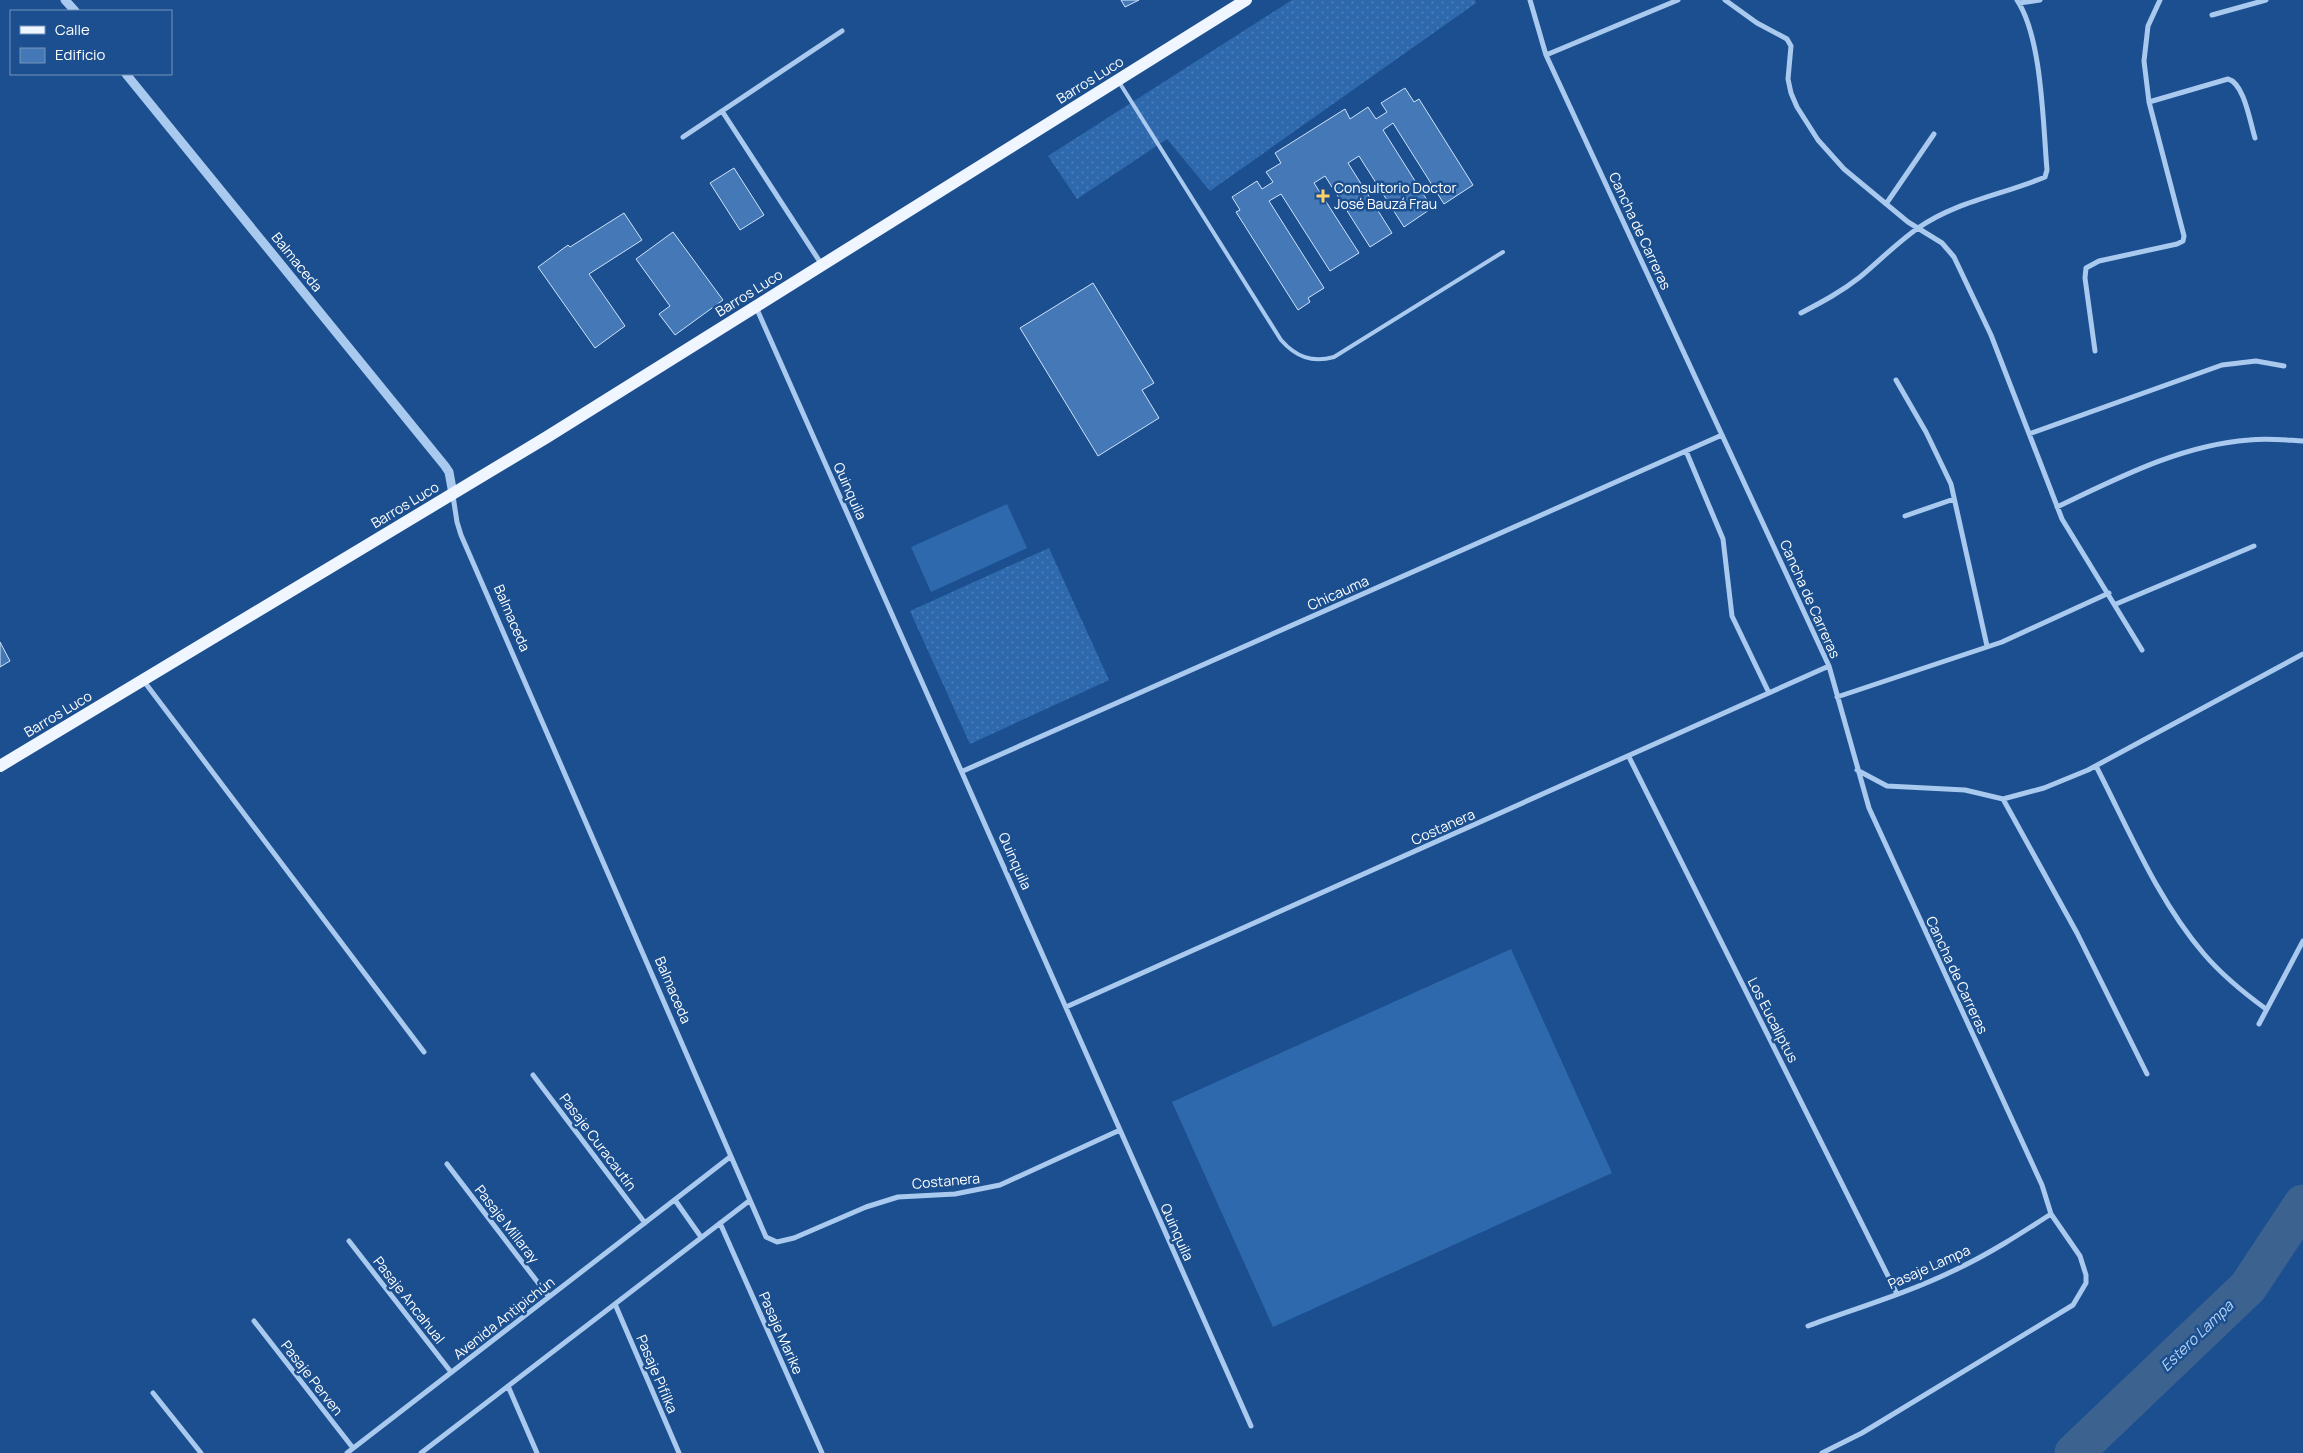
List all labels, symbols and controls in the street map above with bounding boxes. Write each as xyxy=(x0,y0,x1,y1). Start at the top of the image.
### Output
legend xyxy=(10,10,172,75)
text: Calle xyxy=(55,19,90,40)
text: Edificio xyxy=(55,44,106,65)
street label: Barros Luco xyxy=(1052,51,1127,108)
street label: Cancha de Carreras xyxy=(1605,169,1676,293)
place label: Consultorio Doctor José Bauzá Frau xyxy=(1334,178,1457,213)
marker: Consultorio Doctor José Bauzá Frau xyxy=(1316,189,1330,203)
street label: Balmaceda xyxy=(268,228,327,295)
street label: Barros Luco xyxy=(711,264,786,321)
street label: Quinquila xyxy=(829,459,872,523)
street label: Barros Luco xyxy=(367,477,442,532)
street label: Cancha de Carreras xyxy=(1776,537,1845,661)
street label: Chicauma xyxy=(1304,571,1371,614)
street label: Balmaceda xyxy=(490,581,535,654)
street label: Barros Luco xyxy=(20,686,95,741)
street label: Costanera xyxy=(1408,804,1478,849)
street label: Quinquila xyxy=(994,829,1037,893)
street label: Cancha de Carreras xyxy=(1922,913,1993,1037)
street label: Balmaceda xyxy=(651,953,696,1026)
street label: Los Eucaliptus xyxy=(1744,974,1803,1066)
street label: Pasaje Curacautín xyxy=(555,1089,641,1194)
street label: Costanera xyxy=(911,1168,981,1193)
street label: Pasaje Millaray xyxy=(471,1181,544,1267)
street label: Quinquila xyxy=(1156,1200,1199,1264)
street label: Pasaje Lampa xyxy=(1885,1240,1973,1293)
street label: Pasaje Ancahual xyxy=(369,1252,449,1347)
street label: Avenida Antipichún xyxy=(449,1272,558,1363)
street label: Pasaje Marike xyxy=(755,1289,808,1377)
water label: Estero Lampa xyxy=(2156,1295,2238,1376)
street label: Pasaje Pifilka xyxy=(632,1332,683,1416)
street label: Pasaje Perven xyxy=(277,1336,348,1419)

